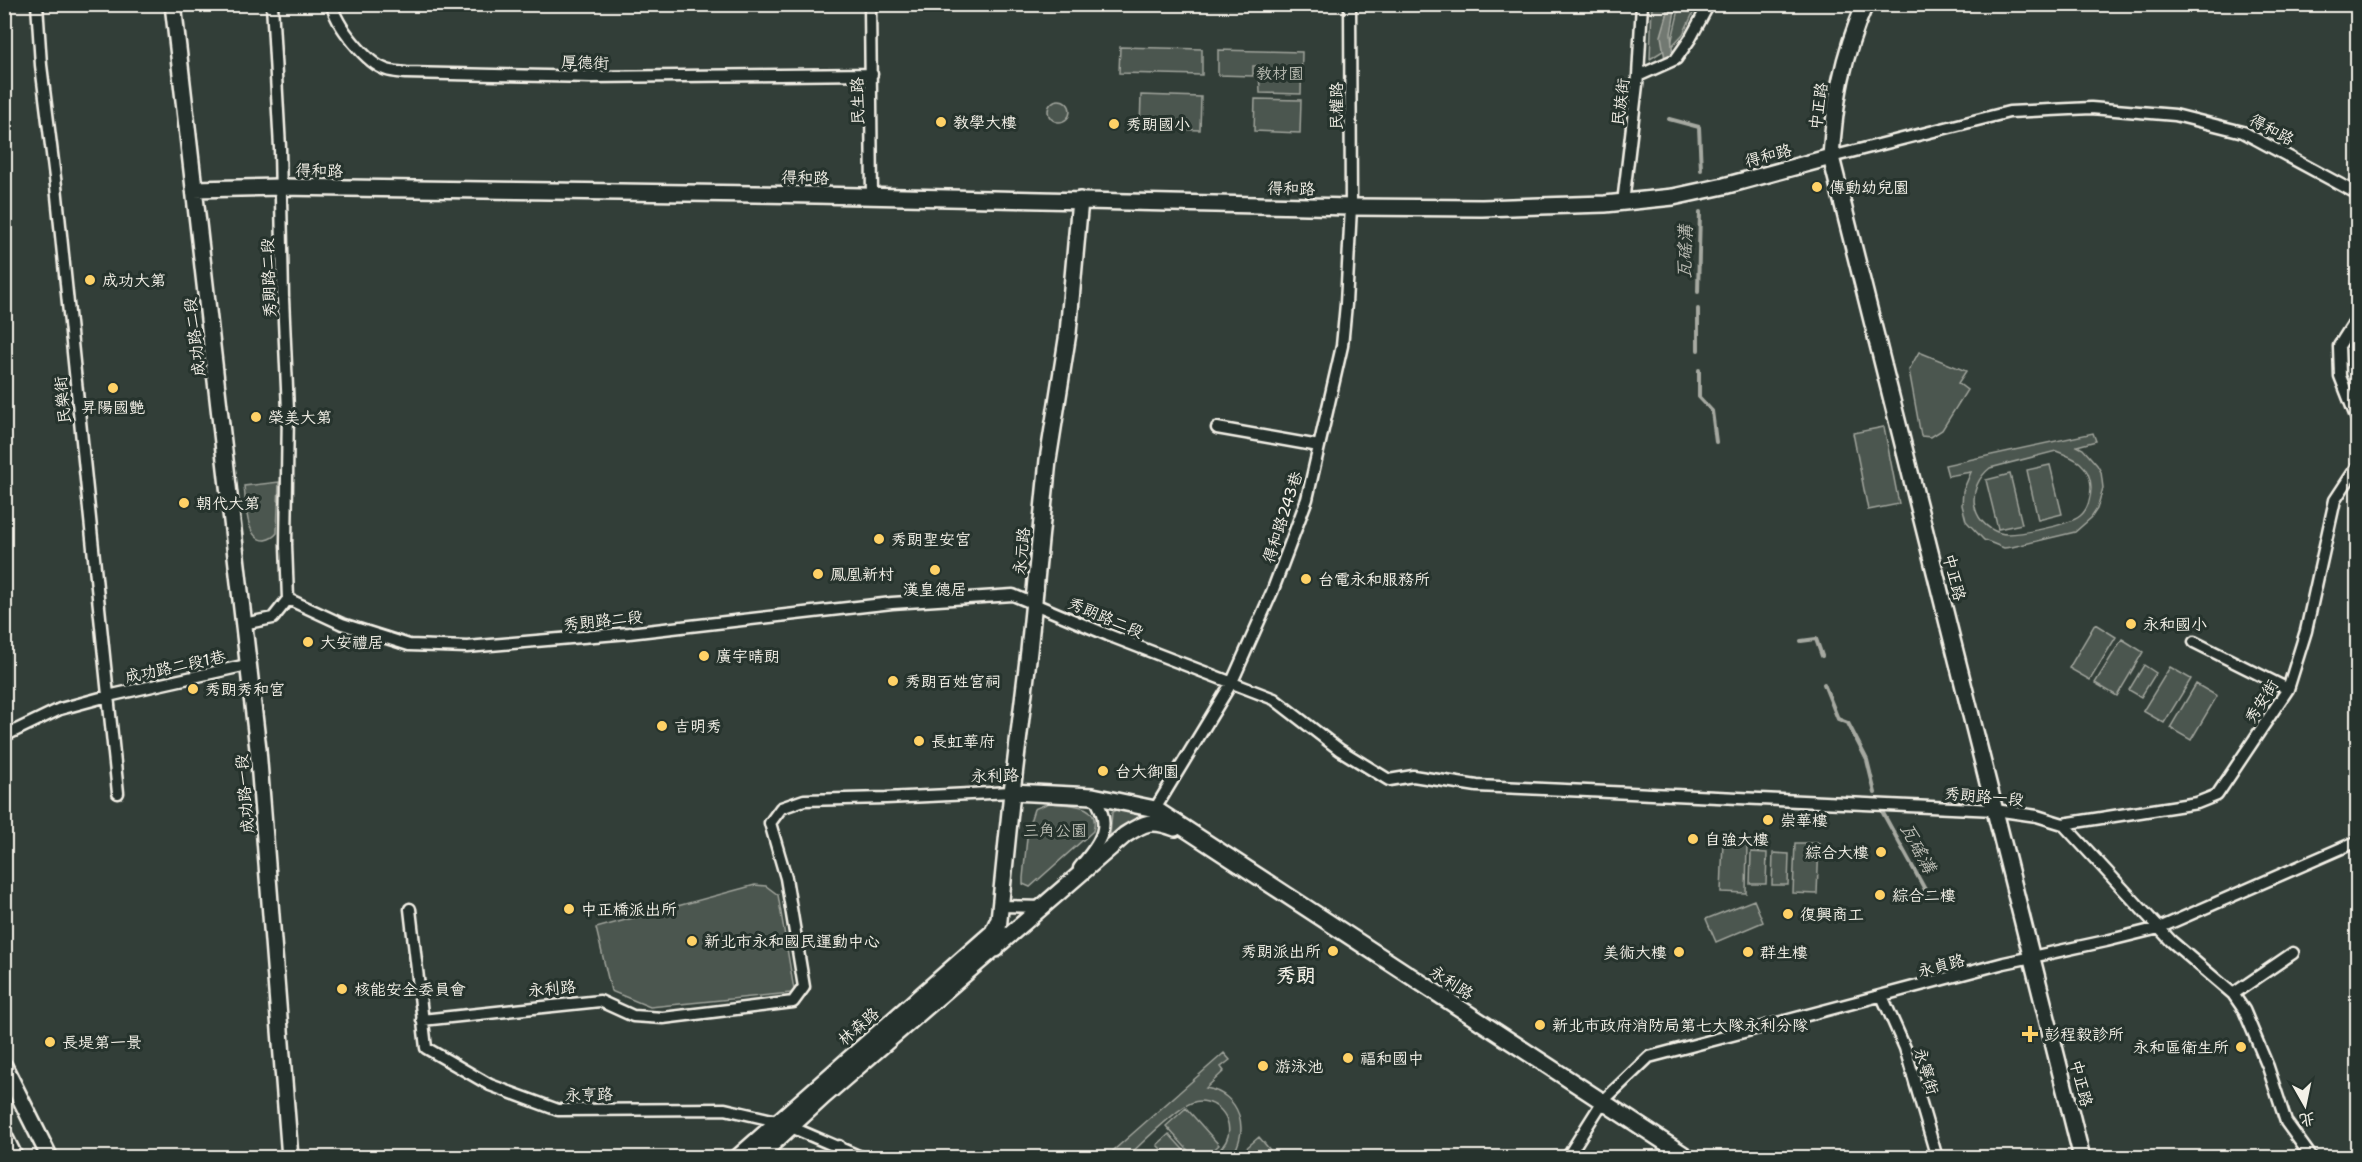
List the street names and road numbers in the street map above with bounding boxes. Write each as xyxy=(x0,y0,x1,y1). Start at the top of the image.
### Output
street label: 厚德街 xyxy=(561,52,609,73)
street label: 民生路 xyxy=(847,77,868,125)
street label: 民族街 xyxy=(1607,77,1634,127)
street label: 中正路 xyxy=(1805,81,1832,131)
street label: 民權路 xyxy=(1326,82,1347,130)
street label: 得和路 xyxy=(2246,109,2298,150)
street label: 得和路 xyxy=(1742,139,1794,172)
street label: 得和路 xyxy=(295,160,343,181)
street label: 得和路 xyxy=(781,167,829,188)
street label: 得和路 xyxy=(1267,178,1315,199)
street label: 秀朗路二段 xyxy=(257,238,280,318)
street label: 成功路二段 xyxy=(179,296,210,378)
street label: 民樂街 xyxy=(50,375,75,425)
street label: 得和路243巷 xyxy=(1258,469,1307,566)
street label: 永元路 xyxy=(1009,526,1034,576)
street label: 中正路 xyxy=(1939,551,1971,603)
street label: 秀朗路二段 xyxy=(1065,592,1147,643)
street label: 秀朗路二段 xyxy=(562,606,644,635)
street label: 成功路二段1巷 xyxy=(123,646,228,687)
street label: 秀安街 xyxy=(2240,675,2283,727)
street label: 成功路一段 xyxy=(231,753,258,835)
street label: 永利路 xyxy=(971,765,1019,786)
street label: 秀朗路一段 xyxy=(1943,783,2025,810)
street label: 永貞路 xyxy=(1915,949,1967,982)
street label: 永利路 xyxy=(1426,961,1478,1004)
street label: 永利路 xyxy=(527,976,577,1001)
street label: 林森路 xyxy=(833,1003,883,1050)
street label: 永寧街 xyxy=(1909,1045,1944,1097)
street label: 中正路 xyxy=(2066,1057,2098,1109)
street label: 永亨路 xyxy=(565,1084,613,1105)

